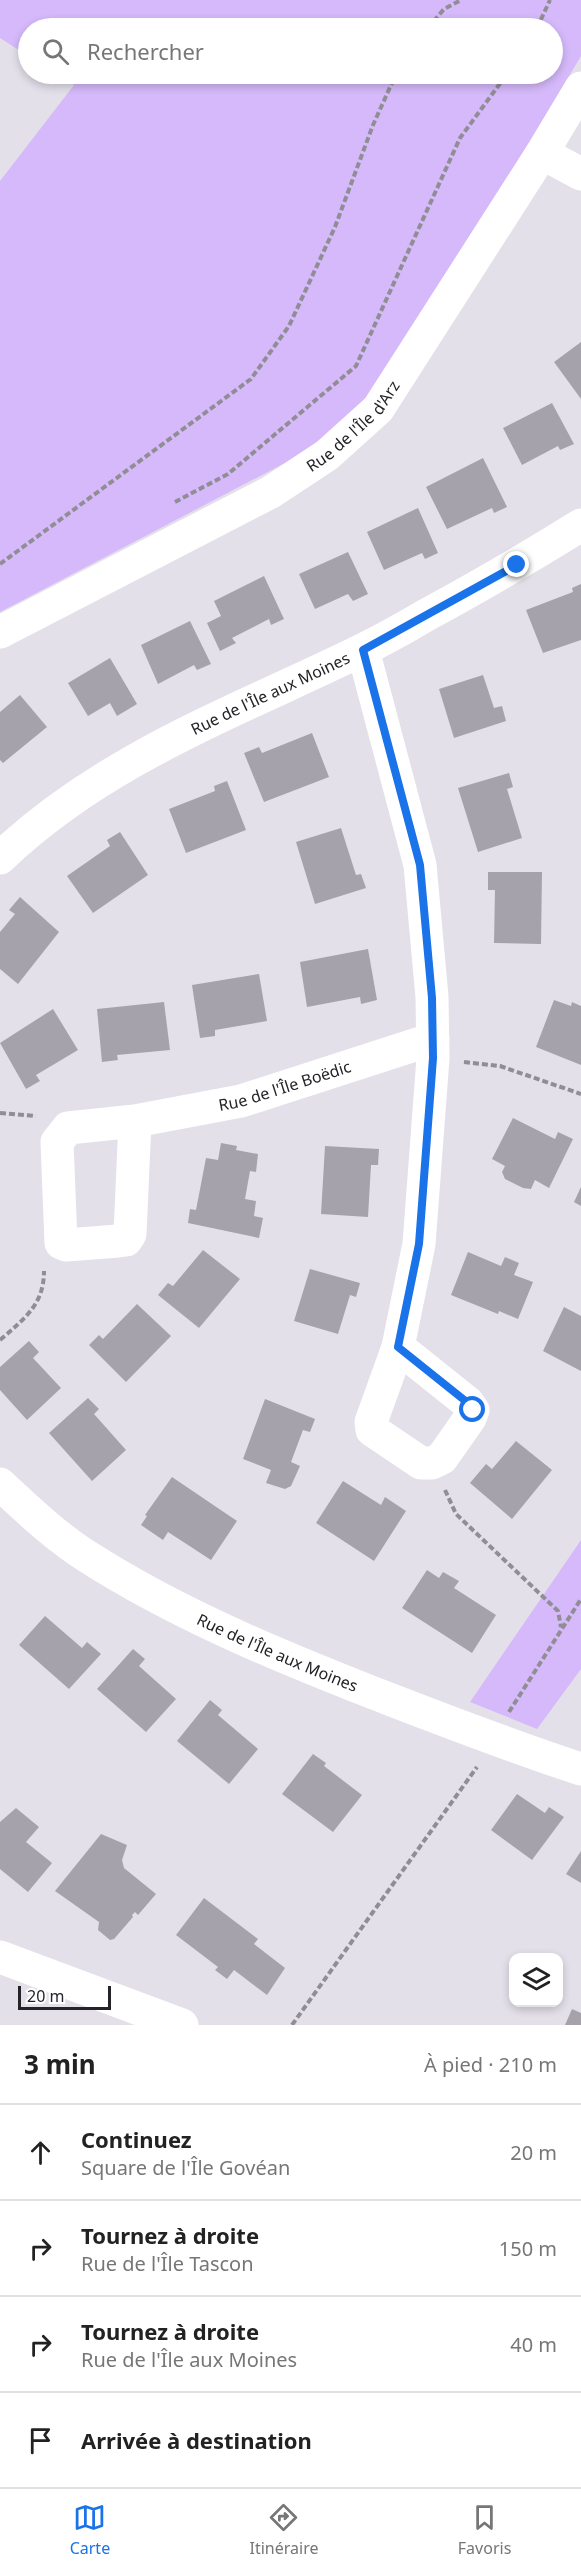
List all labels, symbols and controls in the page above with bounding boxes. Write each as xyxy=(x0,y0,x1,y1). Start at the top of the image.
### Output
search box xyxy=(18,18,563,84)
icon: search xyxy=(39,35,72,68)
text: Rechercher xyxy=(87,36,204,66)
street label: Rue de l'Île d'Arz xyxy=(302,376,404,477)
route end xyxy=(503,551,529,577)
street label: Rue de l'Île aux Moines xyxy=(187,647,353,740)
street label: Rue de l'Île Boëdic xyxy=(217,1055,354,1116)
route start xyxy=(459,1396,485,1422)
street label: Rue de l'Île aux Moines xyxy=(193,1608,361,1697)
map controls xyxy=(509,1953,563,2007)
button: layers xyxy=(509,1953,563,2007)
scale bar xyxy=(18,1983,111,2010)
text: 20 m xyxy=(27,1985,64,2007)
text: 3 min xyxy=(24,2046,96,2082)
text: À pied · 210 m xyxy=(424,2051,557,2078)
text: Continuez xyxy=(81,2124,192,2154)
icon: ahead xyxy=(24,2136,57,2169)
text: 20 m xyxy=(510,2139,557,2166)
text: Square de l'Île Govéan xyxy=(81,2154,290,2181)
text: Tournez à droite xyxy=(81,2220,259,2250)
icon: right xyxy=(24,2232,57,2265)
text: 150 m xyxy=(499,2235,557,2262)
text: Rue de l'Île Tascon xyxy=(81,2250,254,2277)
text: Tournez à droite xyxy=(81,2316,259,2346)
icon: right xyxy=(24,2328,57,2361)
text: 40 m xyxy=(510,2331,557,2358)
text: Rue de l'Île aux Moines xyxy=(81,2346,297,2373)
icon: arrive xyxy=(24,2424,57,2457)
text: Arrivée à destination xyxy=(81,2425,312,2455)
tab: Carte xyxy=(70,2501,110,2559)
tab: Itinéraire xyxy=(250,2501,318,2559)
tab: Favoris xyxy=(458,2501,511,2559)

